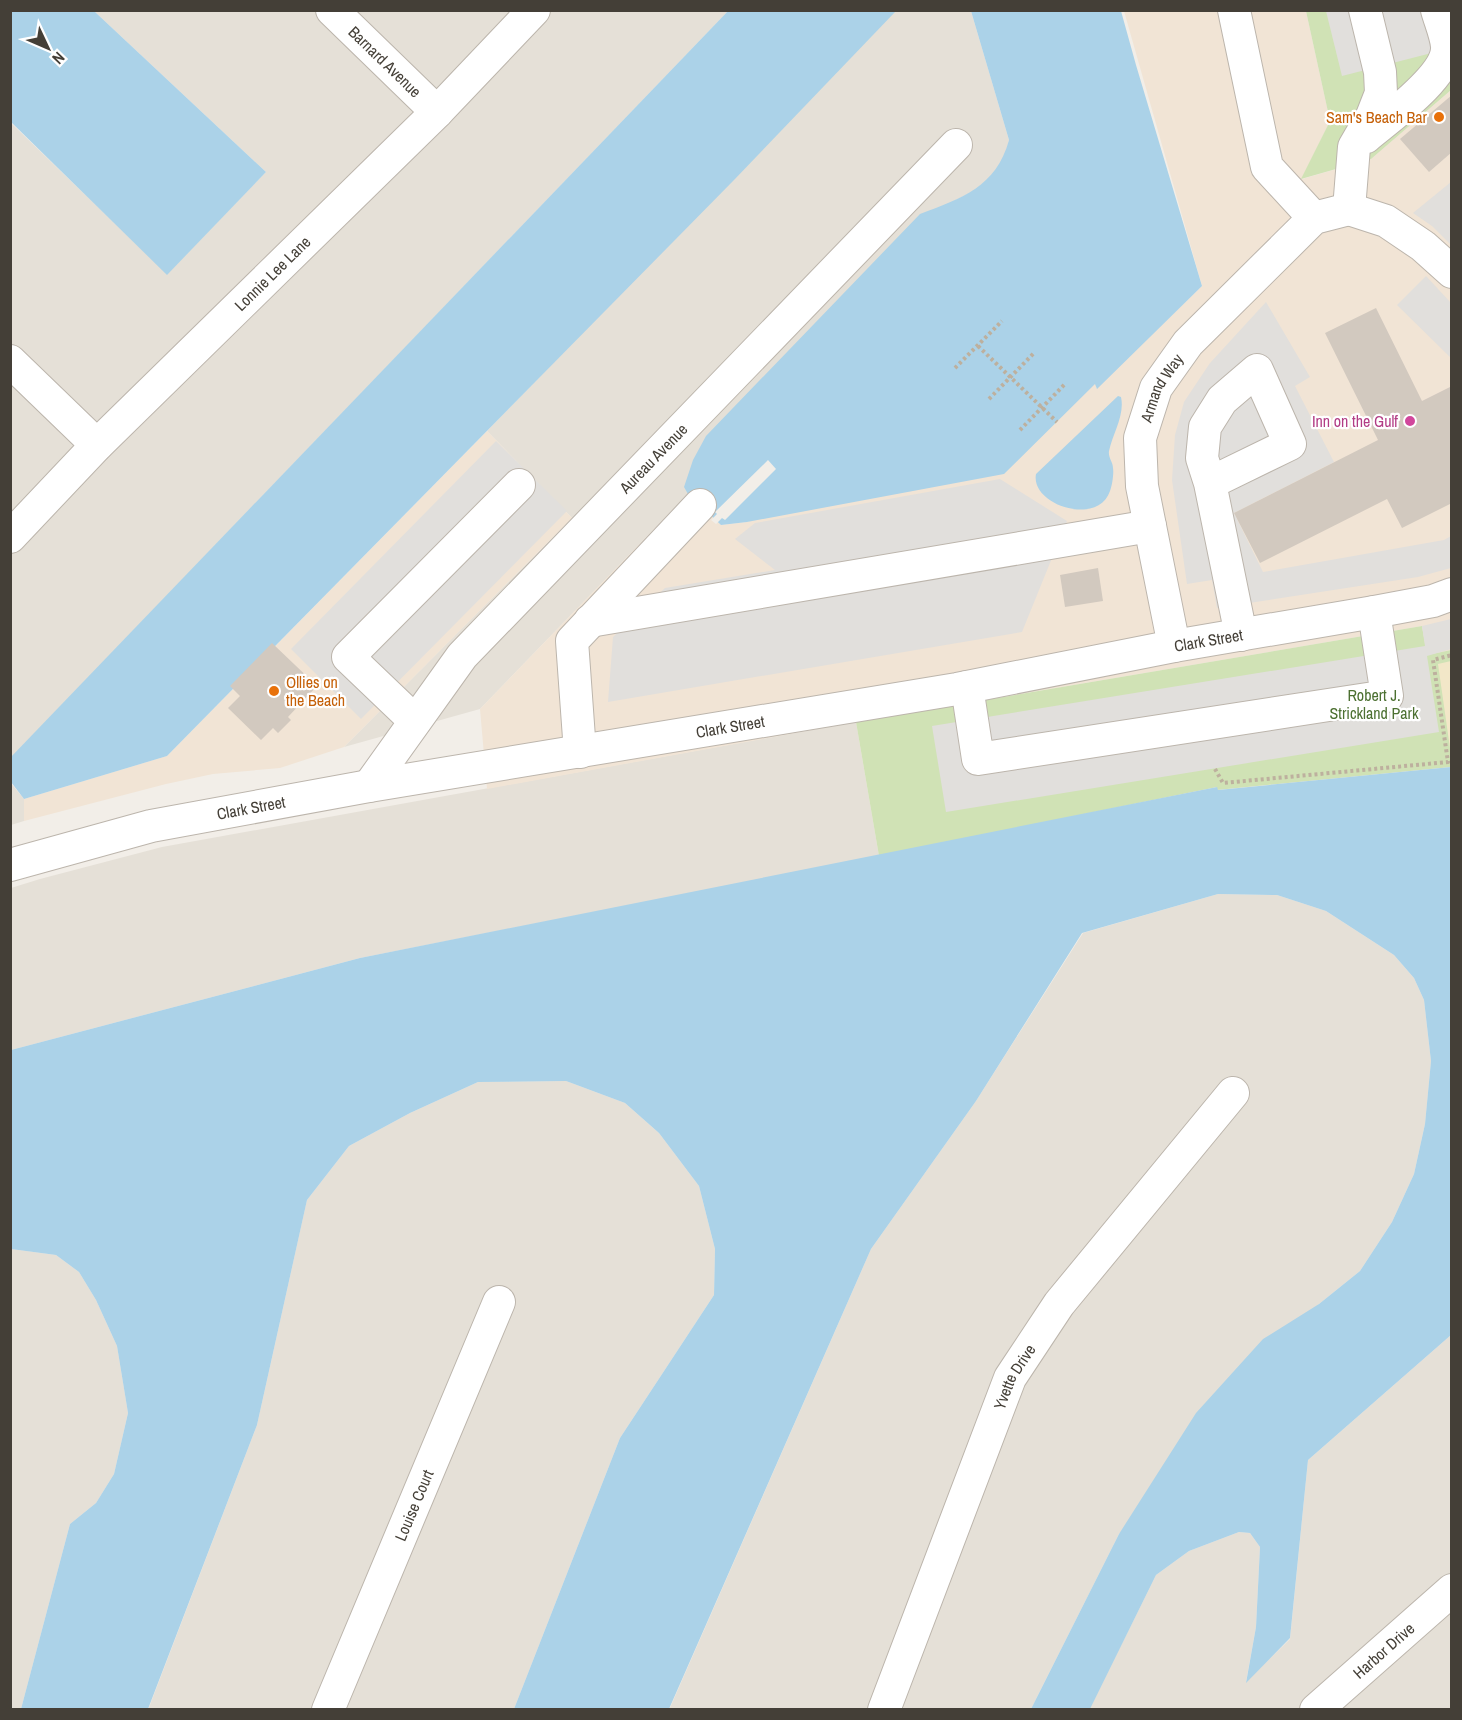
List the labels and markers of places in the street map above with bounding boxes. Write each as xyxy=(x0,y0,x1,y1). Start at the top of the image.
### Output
place label: Sam's Beach Bar xyxy=(1326,106,1428,128)
marker: Sam's Beach Bar xyxy=(1432,110,1446,124)
place label: Inn on the Gulf xyxy=(1312,410,1398,432)
marker: Inn on the Gulf xyxy=(1403,414,1417,428)
place label: Ollies on the Beach xyxy=(286,671,345,711)
marker: Ollies on the Beach xyxy=(267,684,281,698)

